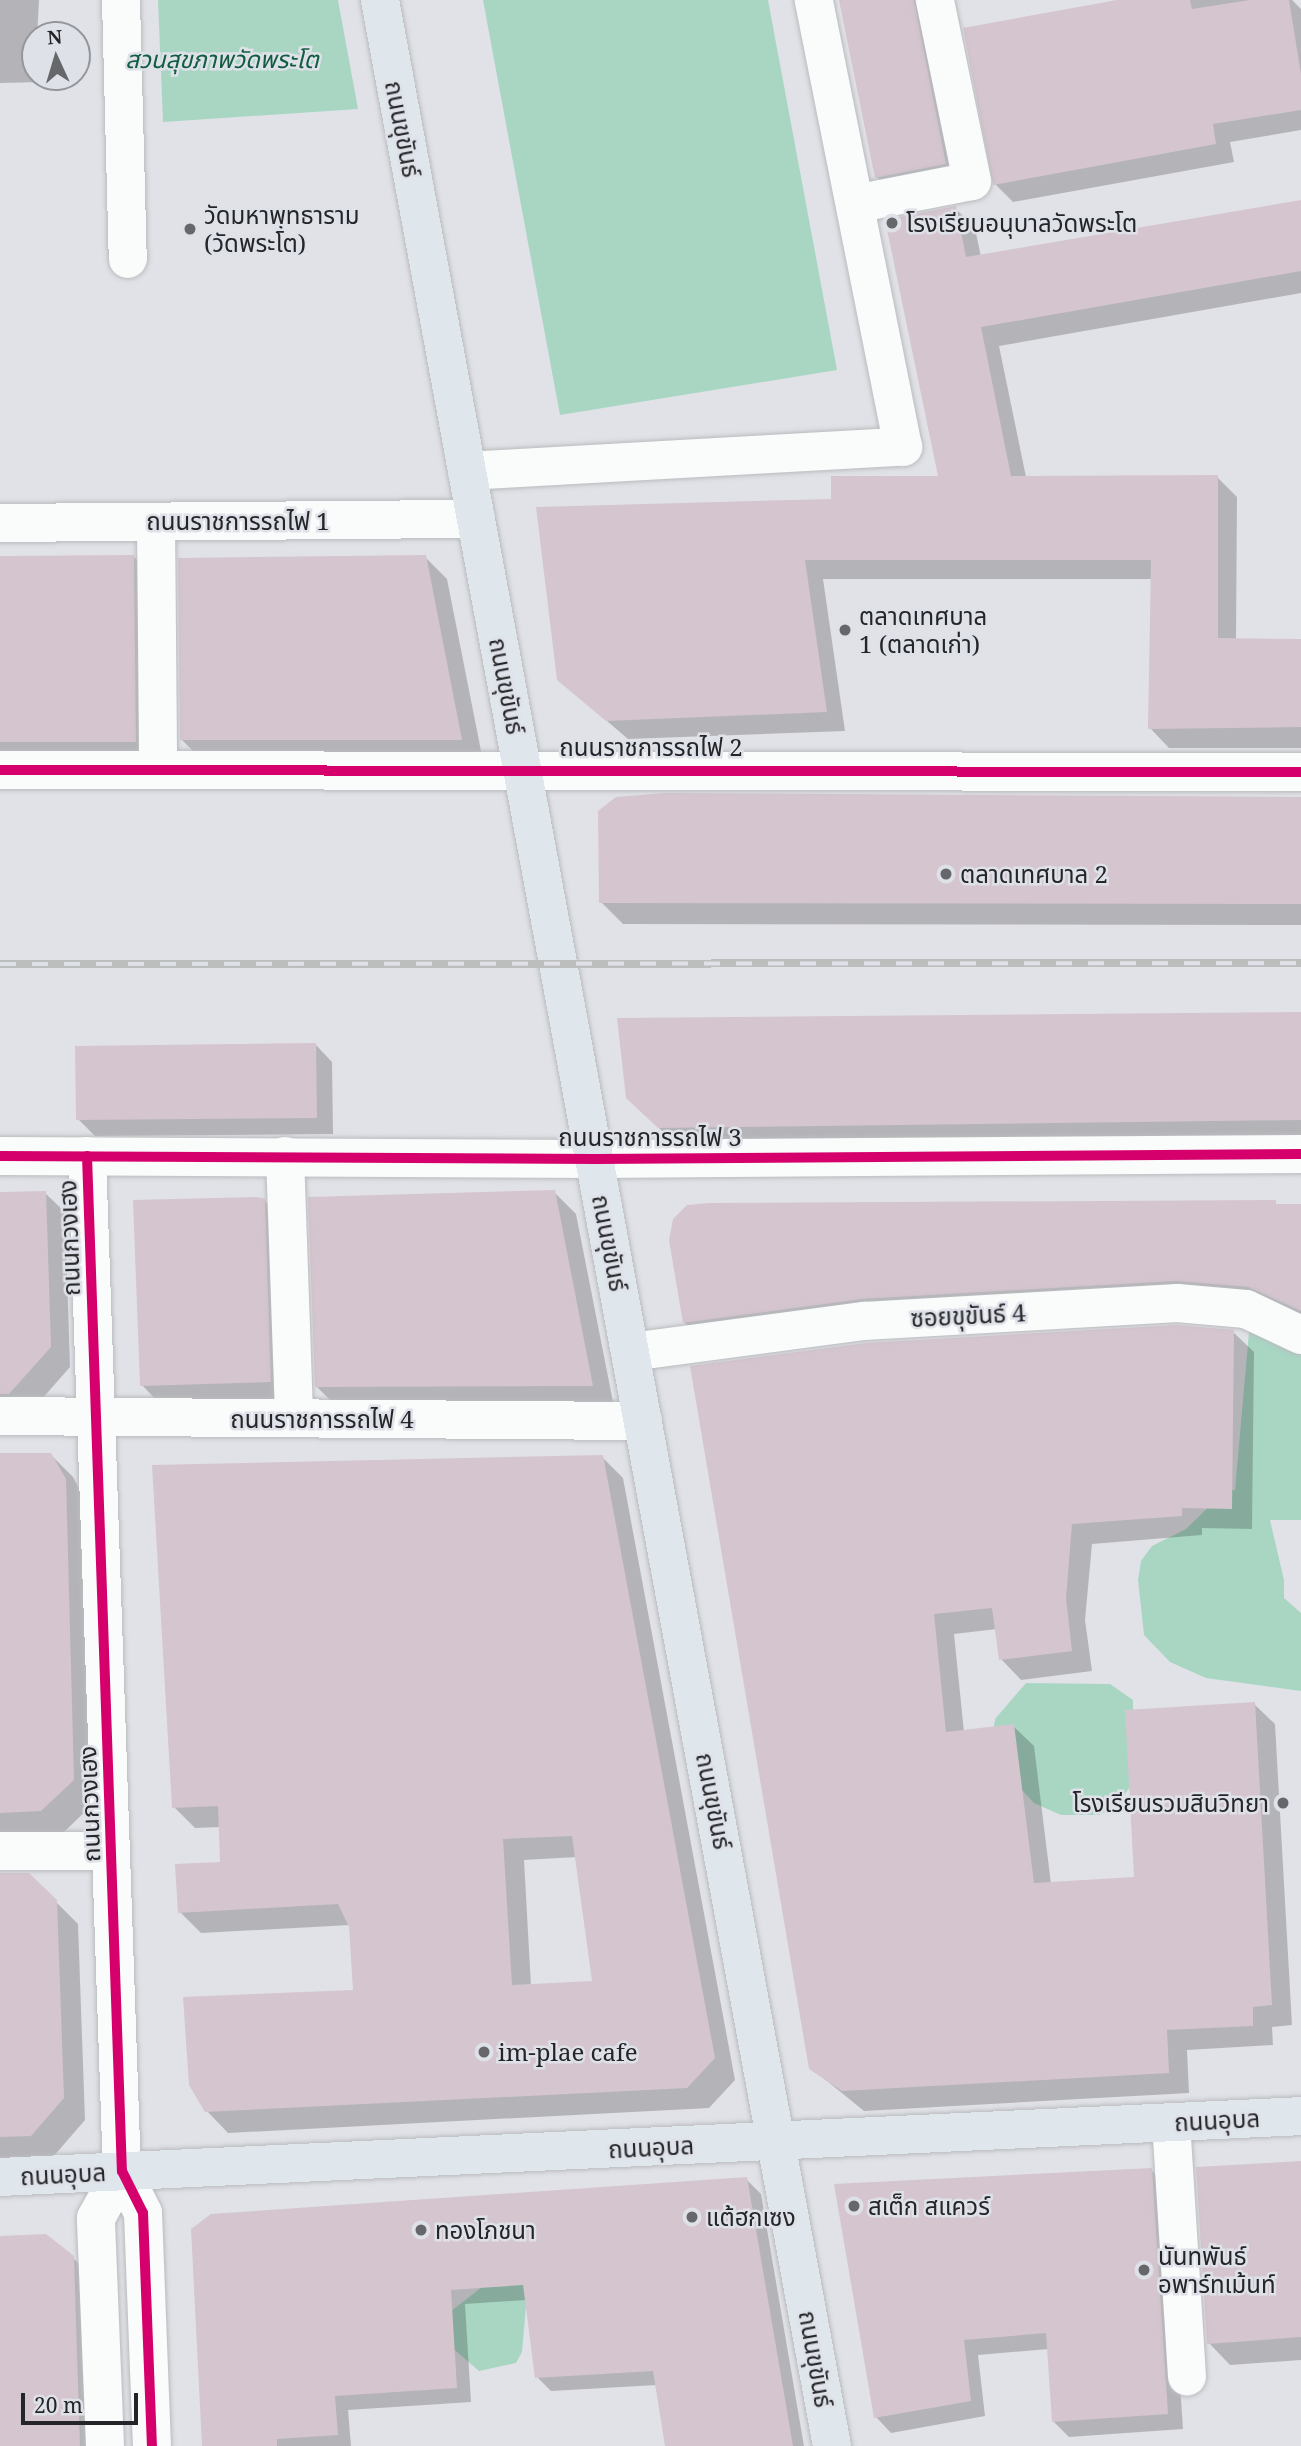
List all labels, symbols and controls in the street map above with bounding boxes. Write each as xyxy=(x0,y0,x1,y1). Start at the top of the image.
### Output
north arrow xyxy=(21,21,91,91)
text: N xyxy=(46,24,63,51)
park label: สวนสุขภาพวัดพระโต xyxy=(125,45,319,73)
street label: ถนนขุขันธ์ xyxy=(380,78,426,180)
place label: วัดมหาพุทธาราม (วัดพระโต) xyxy=(204,201,359,257)
place label: โรงเรียนอนุบาลวัดพระโต xyxy=(906,209,1137,237)
marker: โรงเรียนอนุบาลวัดพระโต xyxy=(884,215,900,231)
marker: วัดมหาพุทธาราม (วัดพระโต) xyxy=(182,221,198,237)
street label: ถนนราชการรถไฟ 1 xyxy=(146,507,330,535)
place label: ตลาดเทศบาล 1 (ตลาดเก่า) xyxy=(859,602,987,658)
marker: ตลาดเทศบาล 1 (ตลาดเก่า) xyxy=(837,622,853,638)
street label: ถนนขุขันธ์ xyxy=(484,635,530,737)
street label: ถนนราชการรถไฟ 2 xyxy=(559,733,743,761)
place label: ตลาดเทศบาล 2 xyxy=(960,860,1108,888)
marker: ตลาดเทศบาล 2 xyxy=(938,866,954,882)
street label: ถนนราชการรถไฟ 3 xyxy=(558,1123,742,1151)
street label: ถนนกวงเฮง xyxy=(53,1179,85,1297)
street label: ถนนขุขันธ์ xyxy=(587,1192,633,1294)
street label: ซอยขุขันธ์ 4 xyxy=(910,1298,1026,1332)
street label: ถนนราชการรถไฟ 4 xyxy=(230,1405,414,1433)
street label: ถนนกวงเฮง xyxy=(73,1745,105,1863)
street label: ถนนขุขันธ์ xyxy=(691,1750,737,1852)
place label: โรงเรียนรวมสินวิทยา xyxy=(1073,1789,1269,1817)
marker: โรงเรียนรวมสินวิทยา xyxy=(1275,1795,1291,1811)
place label: im-plae cafe xyxy=(498,2038,638,2066)
marker: im-plae cafe xyxy=(476,2044,492,2060)
street label: ถนนอุบล xyxy=(1173,2103,1261,2137)
street label: ถนนอุบล xyxy=(607,2130,695,2164)
street label: ถนนอุบล xyxy=(19,2157,107,2191)
place label: สเต็ก สแควร์ xyxy=(868,2192,990,2220)
marker: สเต็ก สแควร์ xyxy=(846,2198,862,2214)
place label: แต้ฮกเซง xyxy=(706,2203,796,2231)
marker: แต้ฮกเซง xyxy=(684,2209,700,2225)
place label: ทองโภชนา xyxy=(435,2216,536,2244)
marker: ทองโภชนา xyxy=(413,2222,429,2238)
place label: นันทพันธ์ อพาร์ทเม้นท์ xyxy=(1158,2242,1276,2298)
marker: นันทพันธ์ อพาร์ทเม้นท์ xyxy=(1136,2262,1152,2278)
street label: ถนนขุขันธ์ xyxy=(793,2308,839,2410)
scale bar xyxy=(24,2380,142,2424)
text: 20 m xyxy=(34,2391,83,2419)

